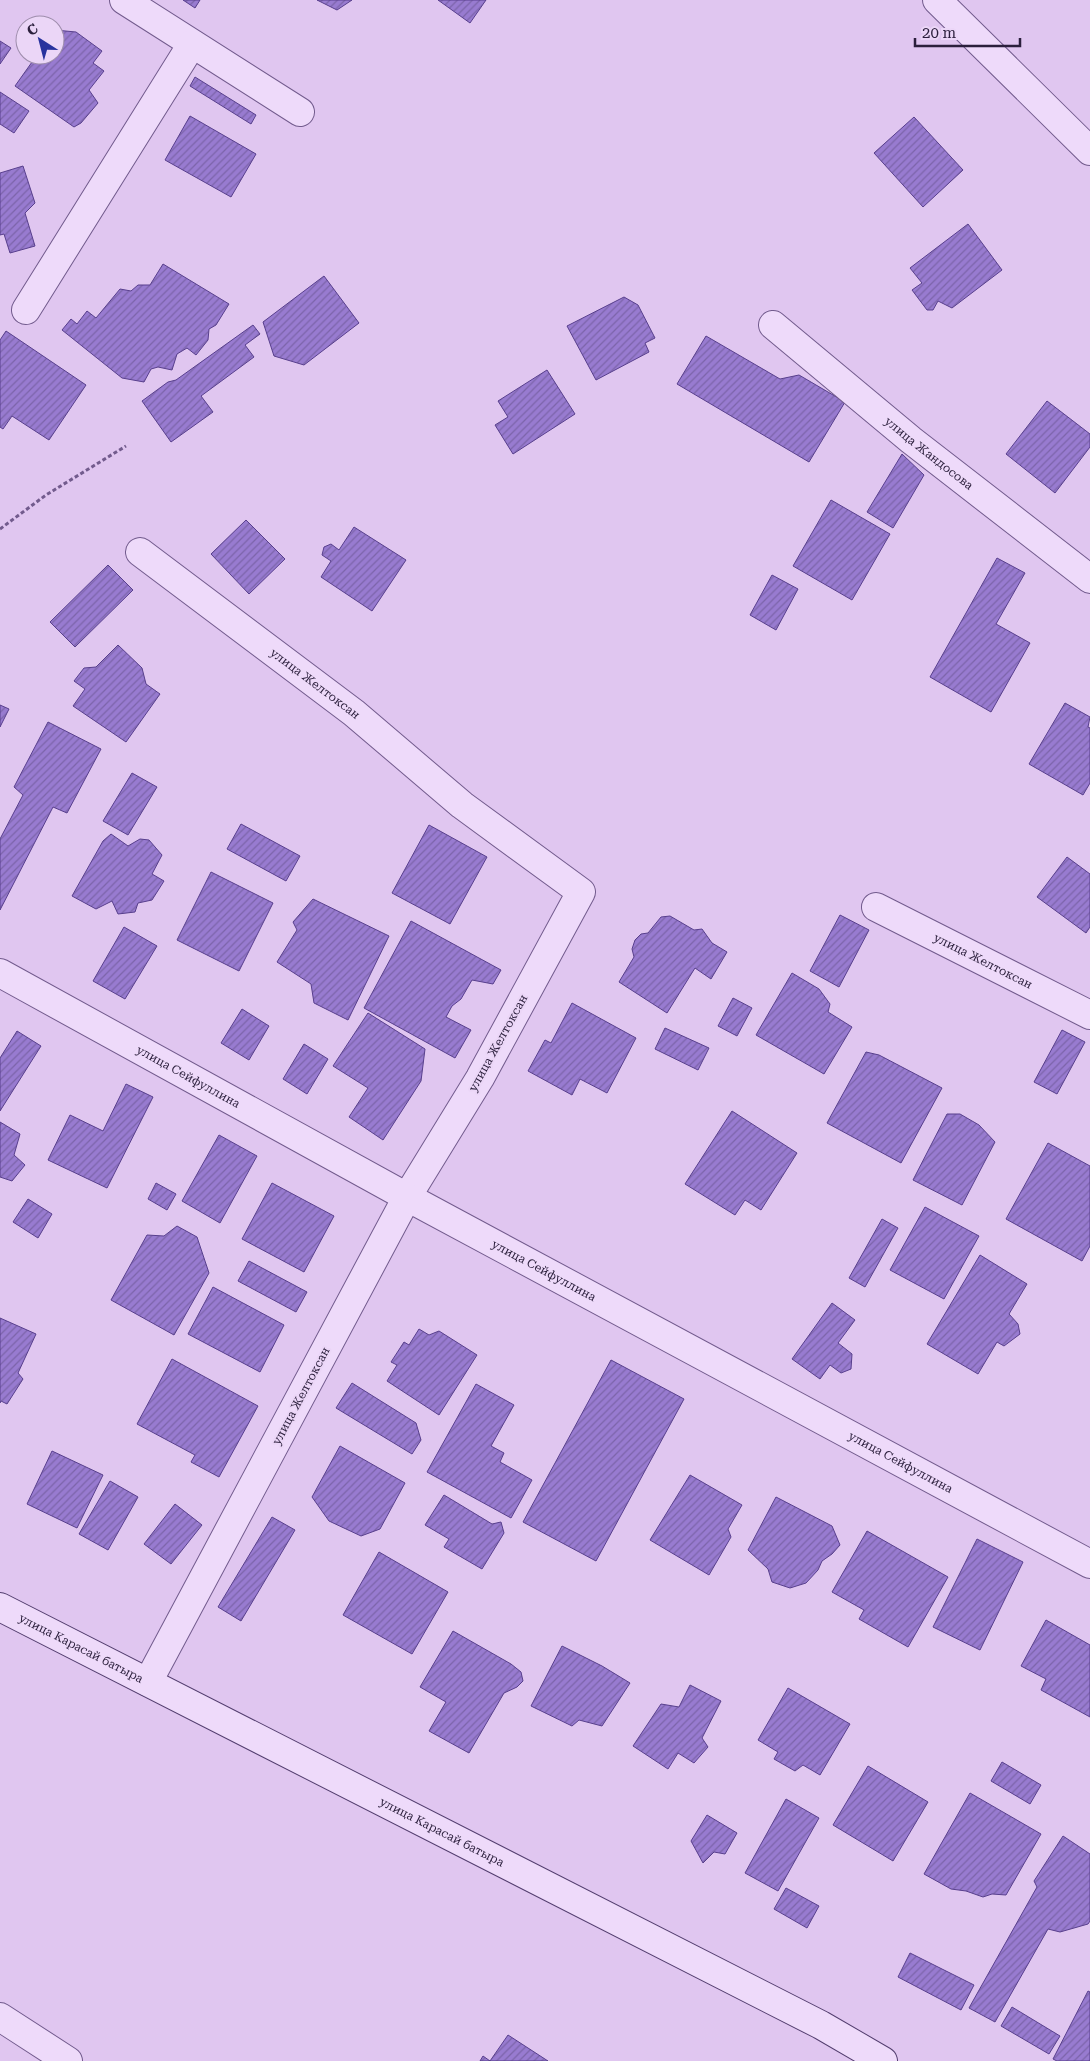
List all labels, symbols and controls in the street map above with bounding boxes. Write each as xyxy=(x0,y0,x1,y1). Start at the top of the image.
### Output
north arrow xyxy=(15,15,65,65)
scale bar xyxy=(915,15,1020,47)
text: С xyxy=(24,20,41,39)
text: 20 m xyxy=(922,24,957,42)
street label: улица Жандосова xyxy=(882,414,976,493)
street label: улица Желтоксан xyxy=(267,645,363,722)
street label: улица Желтоксан xyxy=(931,930,1035,992)
street label: улица Желтоксан xyxy=(466,992,531,1094)
street label: улица Сейфуллина xyxy=(134,1043,243,1111)
street label: улица Сейфуллина xyxy=(489,1237,599,1304)
street label: улица Желтоксан xyxy=(269,1345,333,1447)
street label: улица Сейфуллина xyxy=(846,1429,956,1496)
street label: улица Карасай батыра xyxy=(17,1611,146,1686)
street label: улица Карасай батыра xyxy=(377,1795,507,1870)

